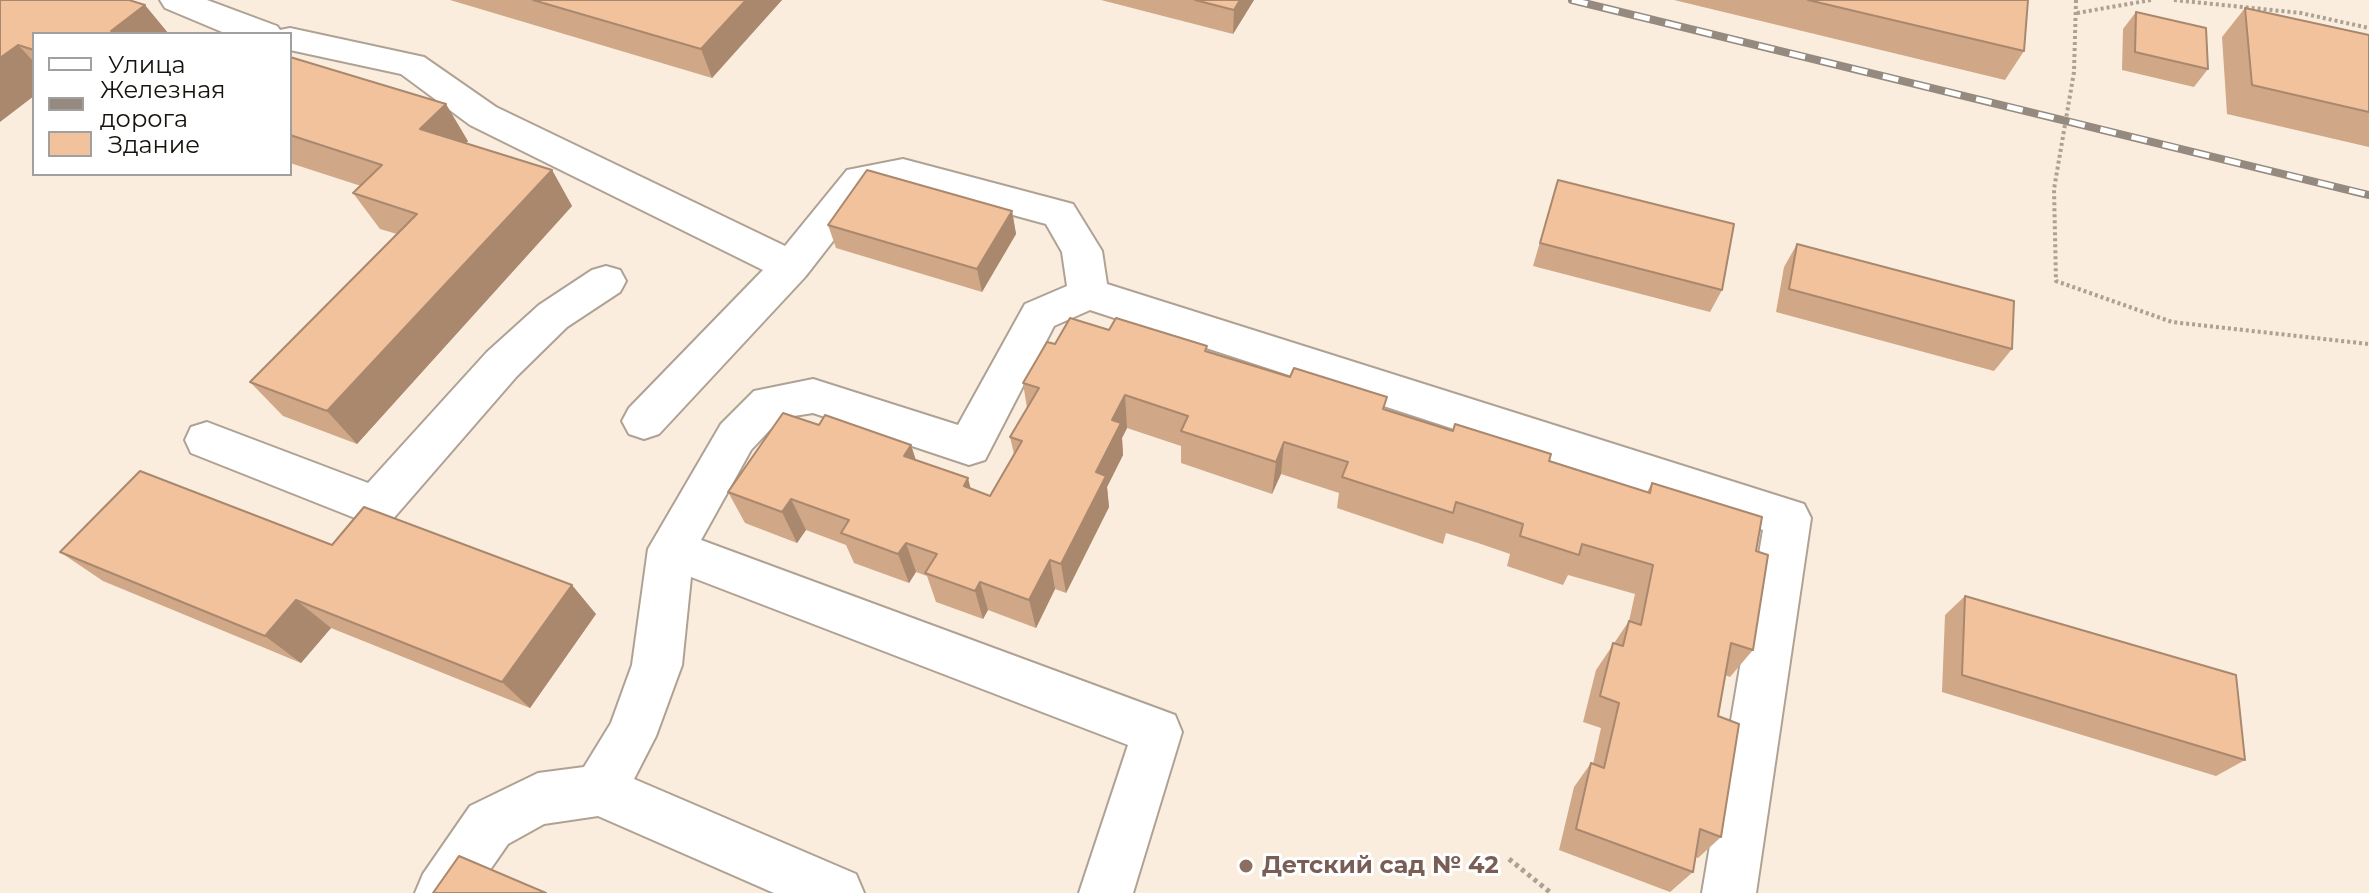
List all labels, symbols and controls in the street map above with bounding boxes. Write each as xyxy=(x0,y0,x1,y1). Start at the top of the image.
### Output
legend xyxy=(32,32,292,176)
text: Улица xyxy=(108,50,186,79)
text: Железная дорога xyxy=(100,75,226,133)
text: Здание xyxy=(108,130,200,159)
place label: Детский сад № 42 xyxy=(1262,852,1499,880)
marker: Детский сад № 42 xyxy=(1237,857,1255,875)

